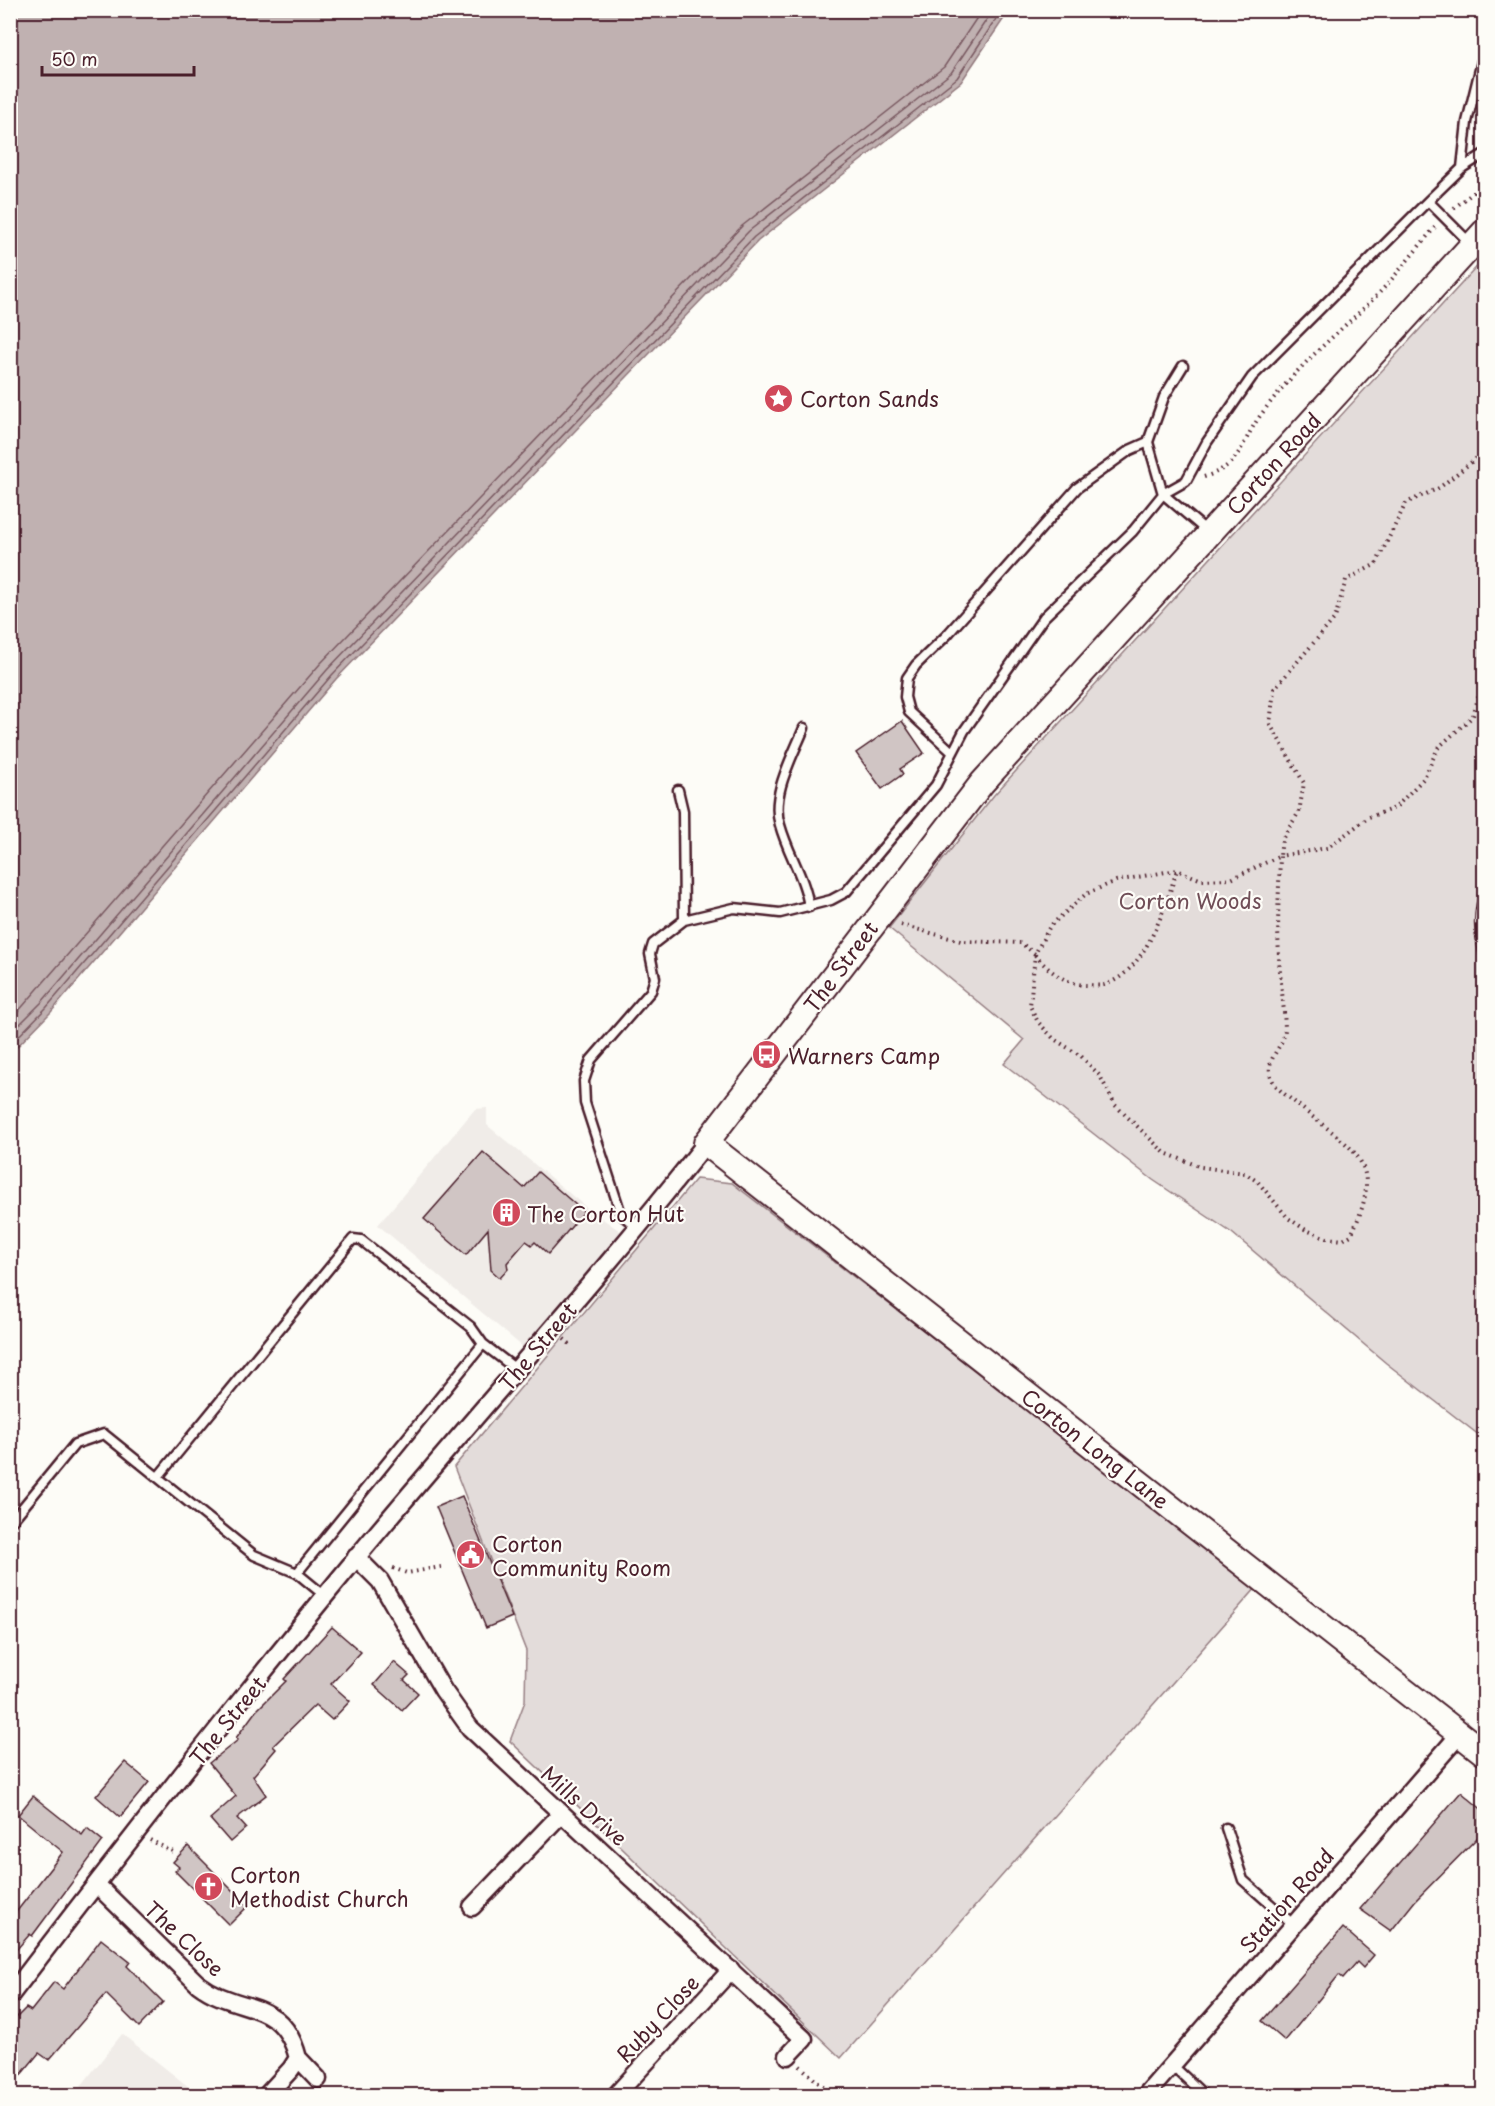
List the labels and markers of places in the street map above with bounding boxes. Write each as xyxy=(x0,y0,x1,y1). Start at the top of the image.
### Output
place icon: Corton Sands xyxy=(763,382,795,414)
place label: Corton Sands xyxy=(800,382,939,414)
bus stop icon: Warners Camp xyxy=(751,1039,783,1071)
place label: Warners Camp xyxy=(788,1039,940,1071)
building icon: The Corton Hut xyxy=(490,1197,522,1229)
place label: The Corton Hut xyxy=(527,1197,684,1229)
place label: Corton Community Room xyxy=(492,1527,671,1583)
public building icon: Corton Community Room xyxy=(455,1539,487,1571)
place label: Corton Methodist Church xyxy=(230,1858,409,1914)
church icon: Corton Methodist Church xyxy=(193,1870,225,1902)

